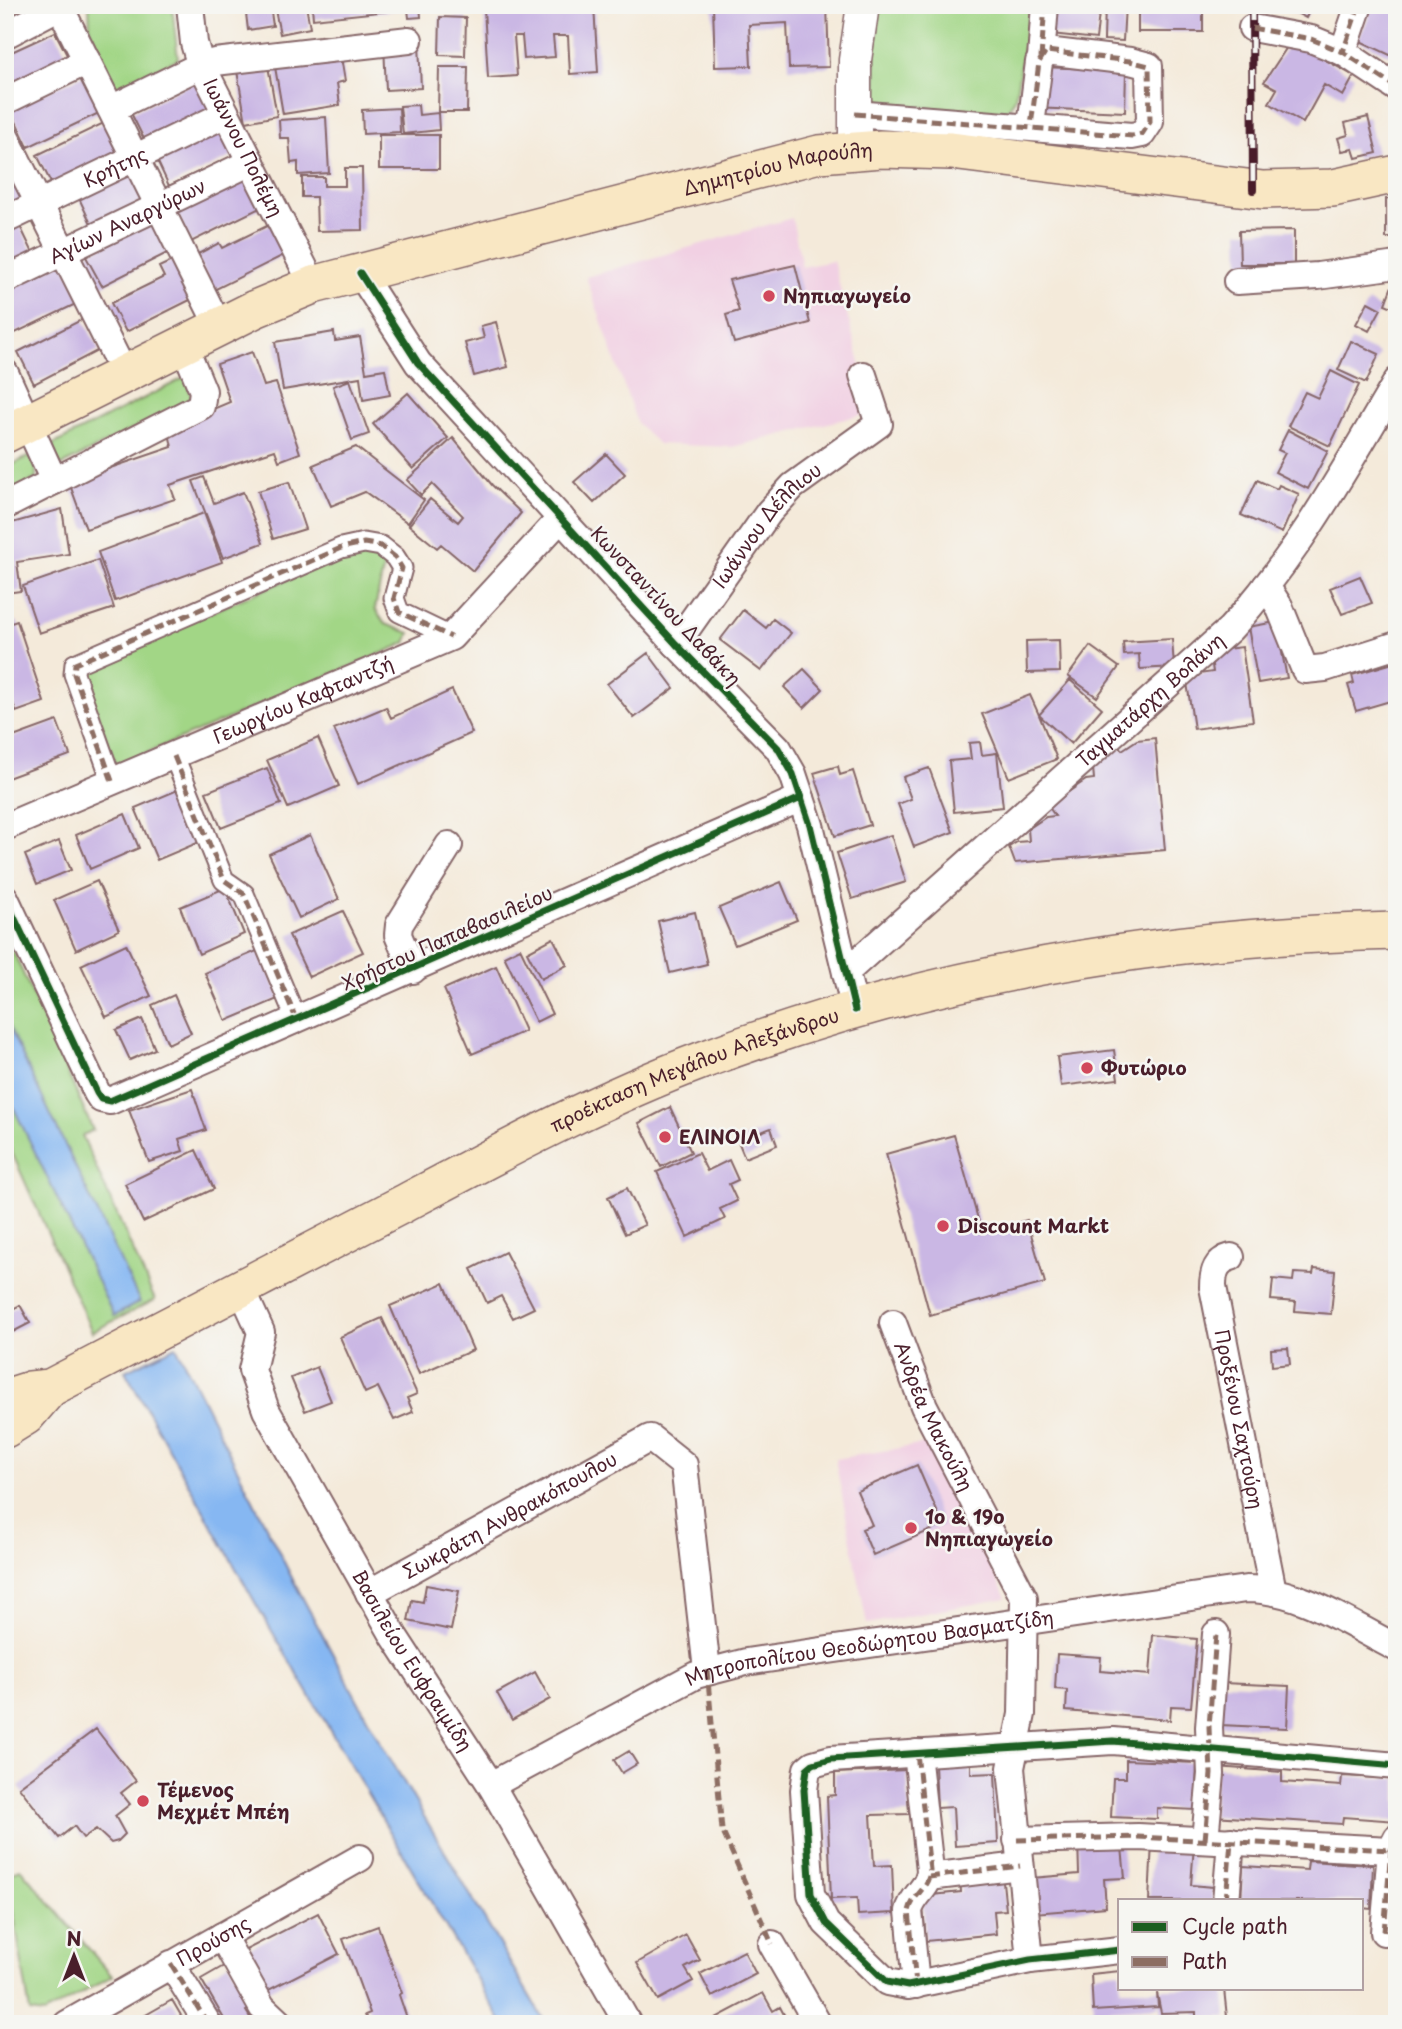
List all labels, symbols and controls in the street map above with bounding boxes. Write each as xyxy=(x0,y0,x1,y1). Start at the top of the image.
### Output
street label: Ιωάννου Πολέμη xyxy=(197,73,291,221)
street label: Δημητρίου Μαρούλη xyxy=(680,135,874,202)
street label: Κρήτης xyxy=(78,139,152,194)
street label: Αγίων Αναργύρων xyxy=(44,171,210,270)
place label: Νηπιαγωγείο xyxy=(783,281,911,309)
marker: Νηπιαγωγείο xyxy=(761,288,777,304)
street label: Ιωάννου Δέλλιου xyxy=(705,455,827,593)
street label: Κωνσταντίνου Δαβάκη xyxy=(585,519,748,692)
street label: Ταγματάρχη Βολάνη xyxy=(1069,626,1230,773)
street label: Γεωργίου Καφταντζή xyxy=(208,648,397,750)
street label: Χρήστου Παπαβασιλείου xyxy=(336,878,557,996)
street label: προέκταση Μεγάλου Αλεξάνδρου xyxy=(545,1000,842,1138)
place label: Φυτώριο xyxy=(1101,1053,1187,1081)
marker: Φυτώριο xyxy=(1079,1060,1095,1076)
place label: ΕΛΙΝΟΙΛ xyxy=(679,1122,760,1150)
marker: ΕΛΙΝΟΙΛ xyxy=(657,1129,673,1145)
place label: Discount Markt xyxy=(957,1211,1109,1239)
marker: Discount Markt xyxy=(935,1218,951,1234)
street label: Προξένου Σαχτούρη xyxy=(1209,1327,1271,1511)
street label: Ανδρέα Μακούλη xyxy=(888,1337,981,1496)
street label: Σωκράτη Ανθρακόπουλου xyxy=(397,1444,622,1585)
place label: 1ο & 19ο Νηπιαγωγείο xyxy=(925,1502,1053,1552)
marker: 1ο & 19ο Νηπιαγωγείο xyxy=(903,1520,919,1536)
street label: Βασιλείου Ευφραιμίδη xyxy=(346,1564,480,1756)
street label: Μητροπολίτου Θεοδώρητου Βασματζίδη xyxy=(679,1602,1055,1692)
place label: Τέμενος Μεχμέτ Μπέη xyxy=(157,1775,290,1825)
marker: Τέμενος Μεχμέτ Μπέη xyxy=(135,1793,151,1809)
legend xyxy=(1118,1899,1364,1990)
street label: Προύσης xyxy=(171,1908,255,1972)
text: Cycle path xyxy=(1182,1909,1288,1941)
north arrow xyxy=(38,1920,108,1990)
text: N xyxy=(66,1924,82,1952)
text: Path xyxy=(1182,1944,1227,1976)

